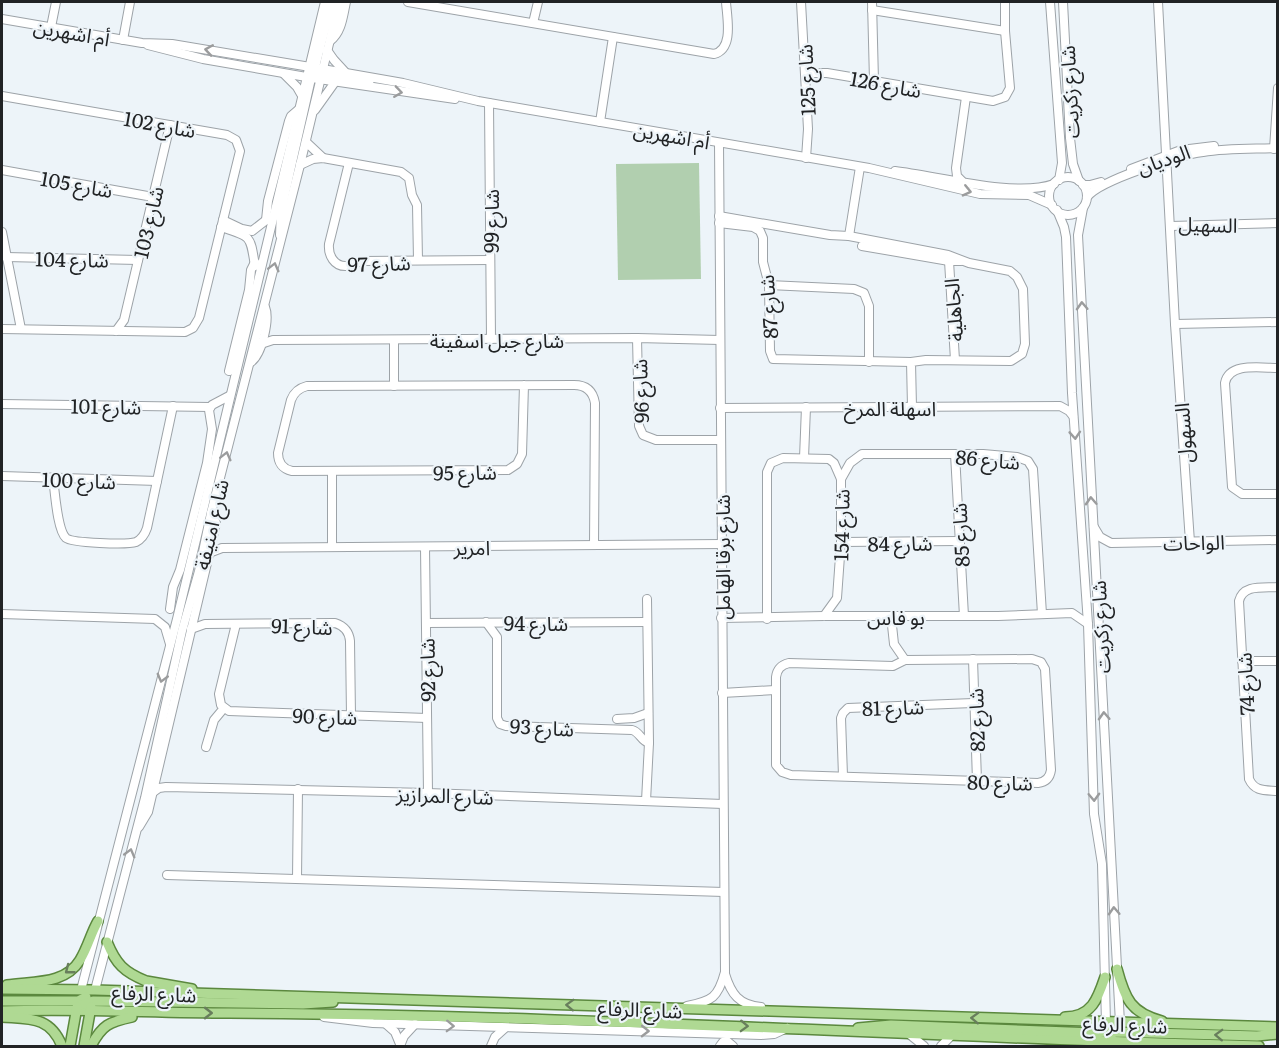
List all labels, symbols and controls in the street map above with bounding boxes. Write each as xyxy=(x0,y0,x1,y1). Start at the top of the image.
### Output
street label: أم اشهرين xyxy=(31,10,112,54)
street label: شارع 125 xyxy=(788,43,824,116)
one-way arrow xyxy=(204,45,213,57)
street label: شارع زكريت xyxy=(1051,45,1087,139)
street label: شارع 126 xyxy=(848,62,924,106)
one-way arrow xyxy=(394,86,403,98)
street label: شارع 102 xyxy=(121,102,198,146)
street label: أم اشهرين xyxy=(631,113,712,157)
street label: الوديان xyxy=(1132,135,1194,181)
street label: شارع 105 xyxy=(38,162,115,206)
street label: شارع 103 xyxy=(124,183,172,262)
one-way arrow xyxy=(962,184,972,197)
street label: شارع 99 xyxy=(475,189,507,253)
street label: السهيل xyxy=(1178,207,1238,239)
street label: شارع 104 xyxy=(35,242,109,276)
street label: شارع 97 xyxy=(347,246,411,280)
one-way arrow xyxy=(266,262,279,272)
street label: شارع 87 xyxy=(750,274,786,340)
street label: الجاهلية xyxy=(935,277,969,343)
one-way arrow xyxy=(1075,301,1088,310)
street label: شارع جبل اسفينة xyxy=(430,324,564,356)
street label: شارع 96 xyxy=(623,358,657,424)
street label: شارع 101 xyxy=(70,389,142,423)
street label: اسهلة المرخ xyxy=(844,392,936,424)
street label: السهول xyxy=(1165,402,1199,464)
one-way arrow xyxy=(1068,430,1081,439)
street label: شارع 86 xyxy=(954,440,1022,478)
one-way arrow xyxy=(218,451,231,461)
street label: شارع 95 xyxy=(433,455,497,489)
street label: شارع 100 xyxy=(41,463,117,497)
street label: شارع امنيفة xyxy=(185,476,237,573)
street label: شارع 154 xyxy=(824,489,858,561)
street label: شارع برقا الهامل xyxy=(706,494,738,620)
one-way arrow xyxy=(1085,496,1098,505)
street label: شارع 85 xyxy=(942,502,978,568)
street label: الواحات xyxy=(1163,525,1225,557)
street label: شارع 84 xyxy=(867,526,933,560)
street label: امرير xyxy=(453,531,490,561)
street label: شارع زكريت xyxy=(1082,580,1118,674)
street label: بو فاس xyxy=(867,601,925,631)
street label: شارع 94 xyxy=(504,607,568,639)
street label: شارع 91 xyxy=(271,609,333,643)
street label: شارع 92 xyxy=(410,638,444,702)
street label: شارع 74 xyxy=(1227,652,1263,716)
one-way arrow xyxy=(156,673,169,683)
street label: شارع 82 xyxy=(959,687,993,752)
street label: شارع 81 xyxy=(861,690,925,724)
street label: شارع 90 xyxy=(292,699,358,733)
street label: شارع 93 xyxy=(509,709,575,745)
one-way arrow xyxy=(1097,712,1110,721)
street label: شارع 80 xyxy=(967,765,1033,799)
street label: شارع المرازيز xyxy=(395,777,494,813)
one-way arrow xyxy=(1087,793,1100,802)
one-way arrow xyxy=(123,848,136,858)
one-way arrow xyxy=(1108,906,1121,915)
one-way arrow xyxy=(65,963,76,974)
street label: شارع الرفاع xyxy=(111,976,197,1010)
street label: شارع الرفاع xyxy=(597,992,683,1026)
one-way arrow xyxy=(565,999,574,1012)
one-way arrow xyxy=(204,1007,213,1019)
street label: شارع الرفاع xyxy=(1082,1007,1168,1041)
one-way arrow xyxy=(970,1012,979,1025)
one-way arrow xyxy=(445,1019,454,1032)
one-way arrow xyxy=(740,1019,749,1032)
one-way arrow xyxy=(640,1025,649,1038)
one-way arrow xyxy=(1215,1029,1224,1042)

